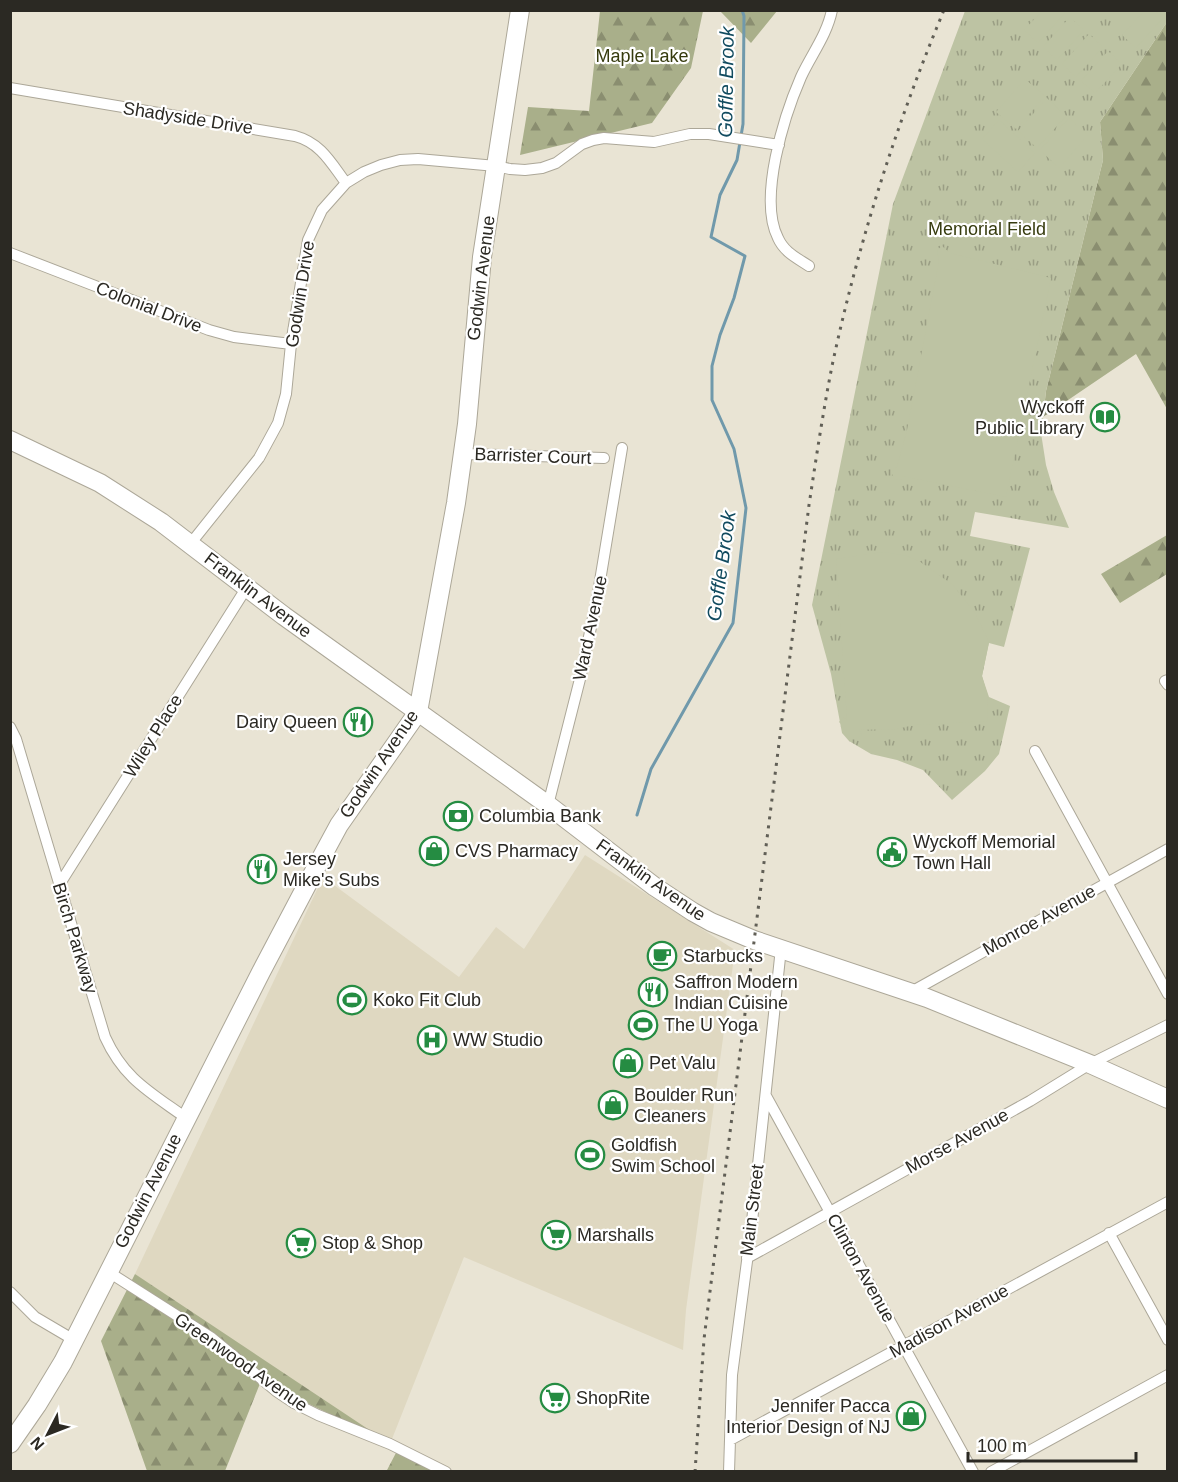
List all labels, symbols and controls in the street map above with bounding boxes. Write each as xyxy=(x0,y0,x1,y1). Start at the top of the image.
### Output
water label: Goffle Brook xyxy=(714,25,738,138)
park label: Maple Lake xyxy=(595,46,689,66)
street label: Shadyside Drive xyxy=(122,98,254,138)
street label: Godwin Avenue xyxy=(463,214,499,342)
park label: Memorial Field xyxy=(928,219,1046,239)
street label: Godwin Drive xyxy=(282,239,318,349)
street label: Colonial Drive xyxy=(93,278,205,336)
place label: Wyckoff Public Library xyxy=(975,397,1085,438)
library icon: Wyckoff Public Library xyxy=(1089,401,1121,433)
street label: Barrister Court xyxy=(474,444,592,468)
water label: Goffle Brook xyxy=(702,508,740,623)
street label: Franklin Avenue xyxy=(201,548,315,642)
street label: Ward Avenue xyxy=(569,574,611,682)
street label: Wiley Place xyxy=(120,691,186,781)
street label: Godwin Avenue xyxy=(336,706,422,822)
restaurant icon: Dairy Queen xyxy=(342,706,374,738)
place label: Dairy Queen xyxy=(236,712,337,732)
bank icon: Columbia Bank xyxy=(442,800,474,832)
place label: Columbia Bank xyxy=(479,806,602,826)
place label: Wyckoff Memorial Town Hall xyxy=(913,832,1056,873)
shop icon: CVS Pharmacy xyxy=(418,835,450,867)
street label: Franklin Avenue xyxy=(593,835,709,925)
public building icon: Wyckoff Memorial Town Hall xyxy=(876,836,908,868)
place label: CVS Pharmacy xyxy=(455,841,578,861)
place label: Jersey Mike's Subs xyxy=(283,849,379,890)
restaurant icon: Jersey Mike's Subs xyxy=(246,853,278,885)
street label: Birch Parkway xyxy=(49,880,101,996)
street label: Monroe Avenue xyxy=(979,881,1099,959)
cafe icon: Starbucks xyxy=(646,940,678,972)
place label: Starbucks xyxy=(683,946,763,966)
place label: Saffron Modern Indian Cuisine xyxy=(674,972,798,1013)
restaurant icon: Saffron Modern Indian Cuisine xyxy=(637,976,669,1008)
sports icon: Koko Fit Club xyxy=(336,984,368,1016)
place label: Koko Fit Club xyxy=(373,990,481,1010)
sports icon: The U Yoga xyxy=(627,1009,659,1041)
place label: The U Yoga xyxy=(664,1015,759,1035)
hospital icon: WW Studio xyxy=(416,1024,448,1056)
place label: WW Studio xyxy=(453,1030,543,1050)
shop icon: Pet Valu xyxy=(612,1047,644,1079)
place label: Pet Valu xyxy=(649,1053,716,1073)
place label: Boulder Run Cleaners xyxy=(634,1085,734,1126)
shop icon: Boulder Run Cleaners xyxy=(597,1089,629,1121)
street label: Morse Avenue xyxy=(902,1104,1012,1178)
street label: Godwin Avenue xyxy=(111,1130,185,1252)
place label: Goldfish Swim School xyxy=(611,1135,715,1176)
sports icon: Goldfish Swim School xyxy=(574,1139,606,1171)
street label: Main Street xyxy=(736,1163,768,1257)
street label: Clinton Avenue xyxy=(823,1210,899,1326)
supermarket icon: Marshalls xyxy=(540,1219,572,1251)
place label: Marshalls xyxy=(577,1225,654,1245)
supermarket icon: Stop & Shop xyxy=(285,1227,317,1259)
place label: Stop & Shop xyxy=(322,1233,423,1253)
street label: Madison Avenue xyxy=(886,1280,1012,1362)
street label: Greenwood Avenue xyxy=(171,1309,311,1415)
supermarket icon: ShopRite xyxy=(539,1382,571,1414)
place label: ShopRite xyxy=(576,1388,650,1408)
place label: Jennifer Pacca Interior Design of NJ xyxy=(726,1396,891,1437)
shop icon: Jennifer Pacca Interior Design of NJ xyxy=(895,1400,927,1432)
north arrow xyxy=(18,1404,78,1464)
scale bar xyxy=(968,1425,1136,1463)
text: N xyxy=(27,1434,47,1454)
text: 100 m xyxy=(977,1436,1027,1456)

